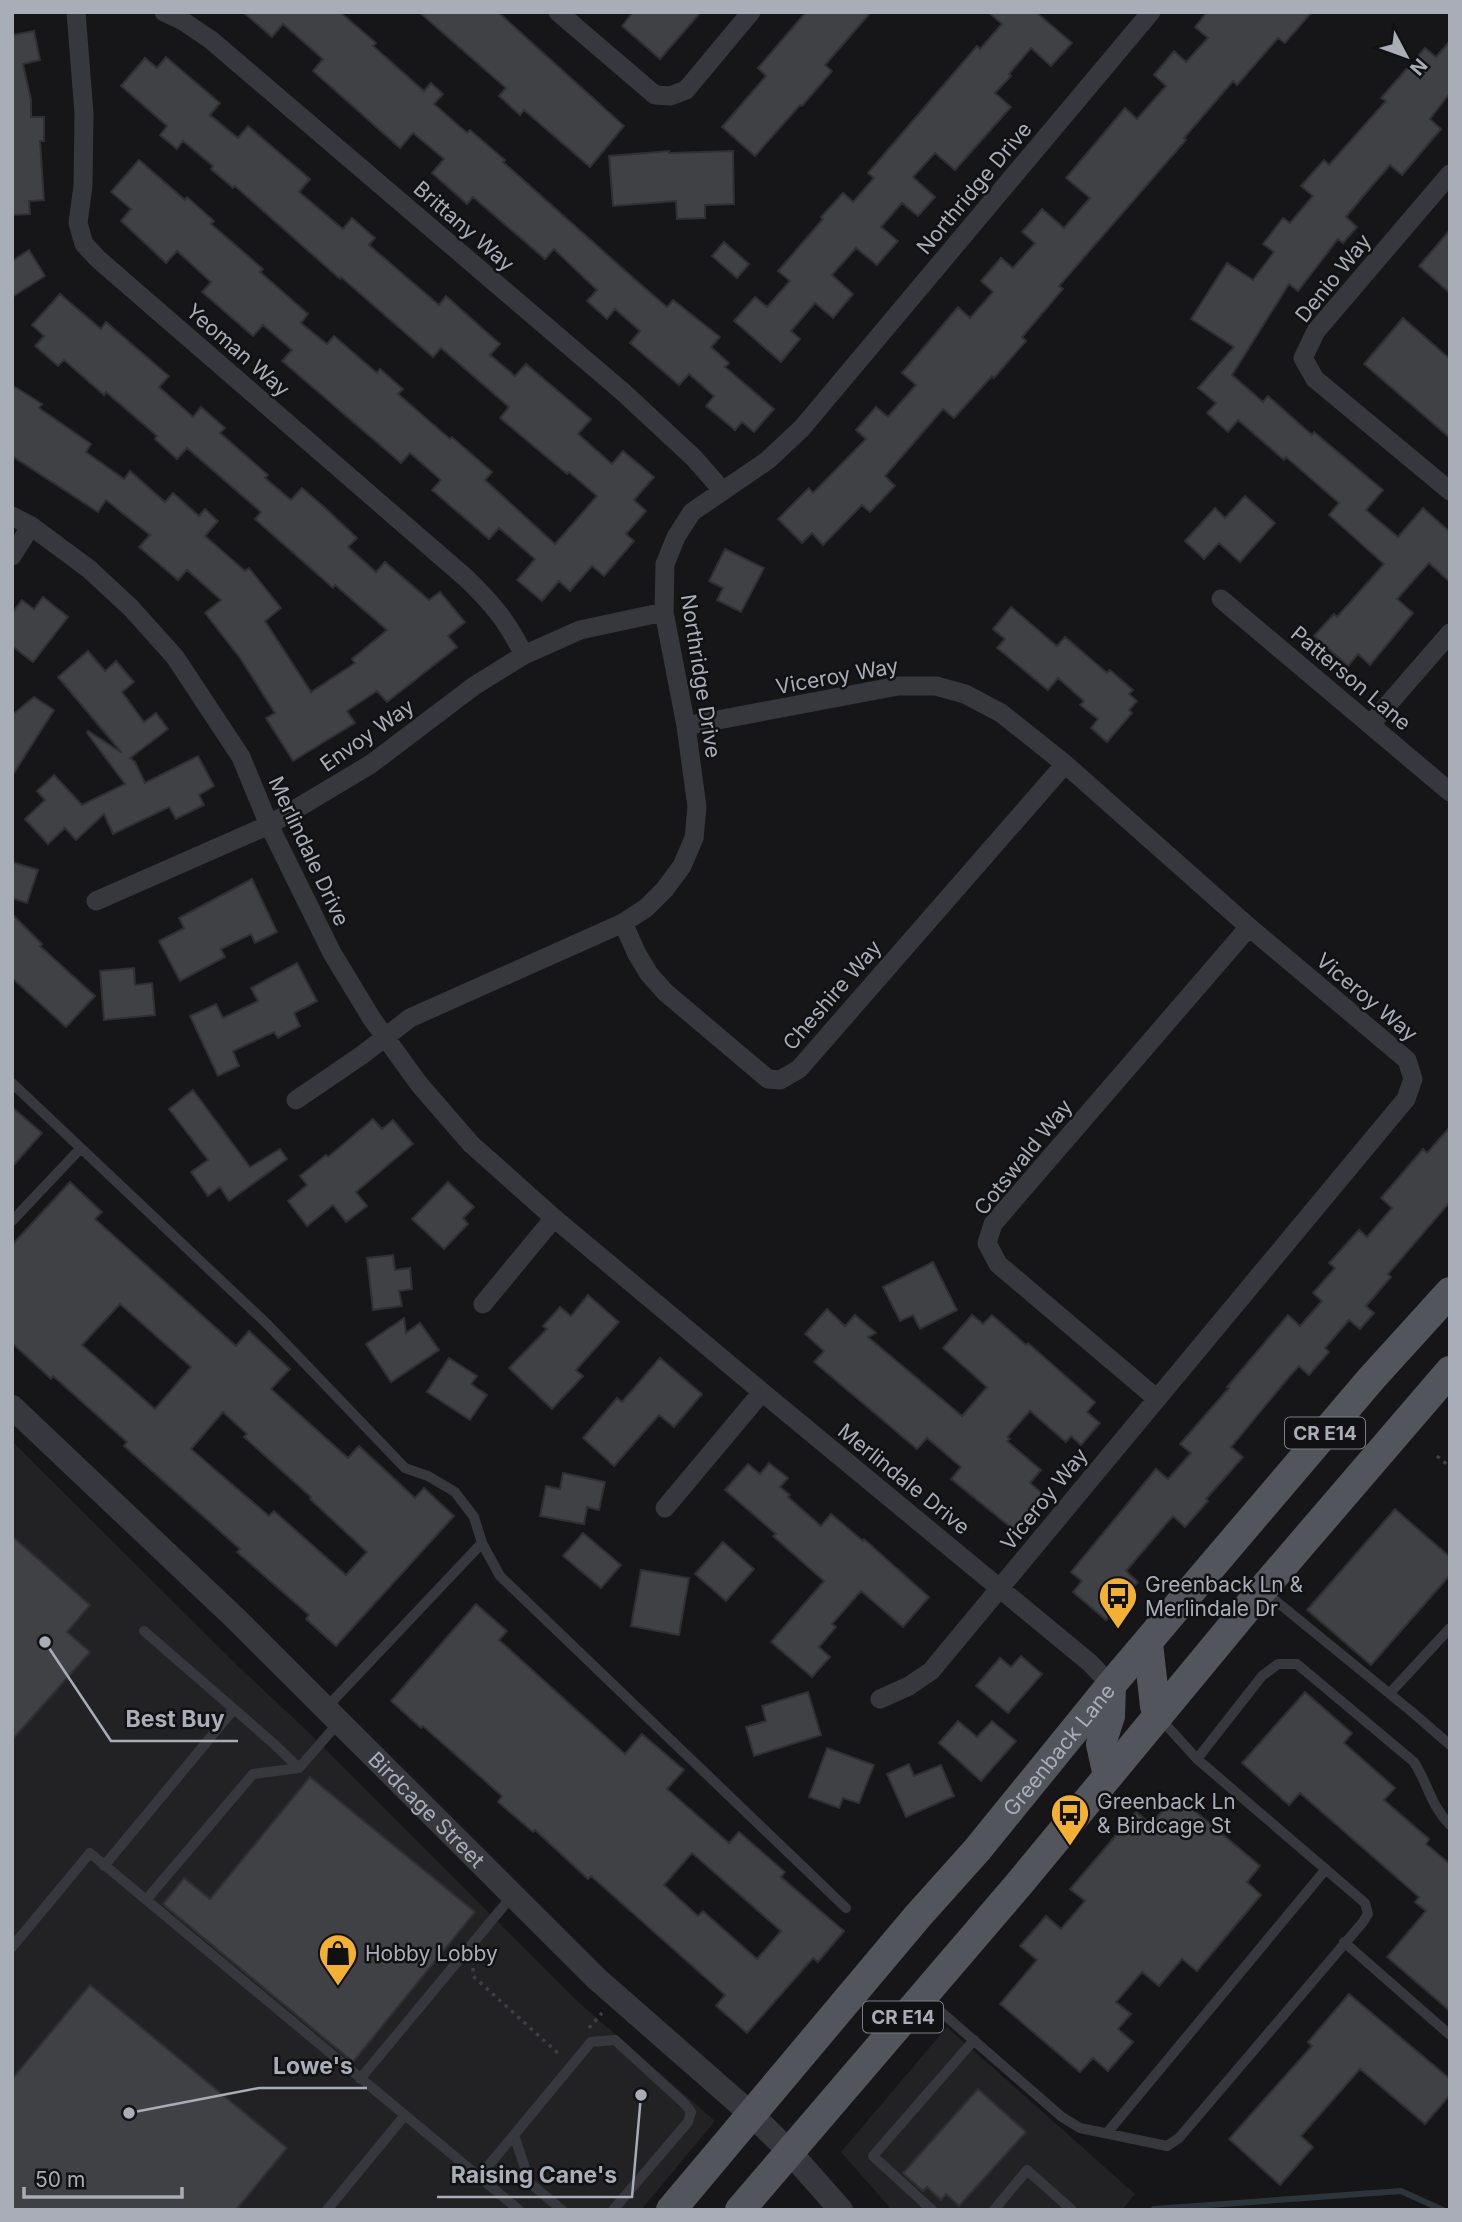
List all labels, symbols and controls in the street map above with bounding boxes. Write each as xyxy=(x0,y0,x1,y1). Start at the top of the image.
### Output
north arrow xyxy=(1371,21,1441,91)
text: N xyxy=(1405,54,1432,80)
street label: Northridge Drive xyxy=(911,117,1037,259)
street label: Brittany Way xyxy=(409,176,519,277)
street label: Denio Way xyxy=(1290,229,1376,327)
street label: Yeoman Way xyxy=(181,298,295,402)
street label: Northridge Drive xyxy=(676,592,726,760)
street label: Patterson Lane xyxy=(1286,621,1416,735)
street label: Viceroy Way xyxy=(774,653,901,699)
street label: Envoy Way xyxy=(315,693,419,776)
street label: Merlindale Drive xyxy=(263,772,355,930)
street label: Cheshire Way xyxy=(778,935,887,1055)
street label: Viceroy Way xyxy=(1311,948,1423,1047)
street label: Cotswald Way xyxy=(969,1094,1077,1220)
street label: Merlindale Drive xyxy=(833,1418,975,1540)
road number: CR E14 xyxy=(1285,1418,1365,1448)
street label: Viceroy Way xyxy=(995,1443,1093,1555)
place label: Greenback Ln & Merlindale Dr xyxy=(1145,1572,1304,1621)
bus stop icon: Greenback Ln & Merlindale Dr xyxy=(1097,1575,1139,1630)
street label: Greenback Lane xyxy=(998,1678,1120,1821)
callout: Best Buy xyxy=(111,1697,238,1741)
text: Best Buy xyxy=(125,1705,225,1733)
street label: Birdcage Street xyxy=(364,1746,490,1873)
place label: Greenback Ln & Birdcage St xyxy=(1097,1789,1236,1838)
bus stop icon: Greenback Ln & Birdcage St xyxy=(1049,1792,1091,1847)
shop icon: Hobby Lobby xyxy=(317,1932,359,1987)
place label: Hobby Lobby xyxy=(365,1941,498,1966)
road number: CR E14 xyxy=(863,2002,943,2033)
callout: Lowe's xyxy=(259,2044,367,2088)
text: Lowe's xyxy=(273,2052,353,2080)
callout: Raising Cane's xyxy=(437,2153,632,2197)
scale bar xyxy=(24,2156,182,2200)
text: Raising Cane's xyxy=(451,2161,617,2189)
text: 50 m xyxy=(35,2167,85,2192)

